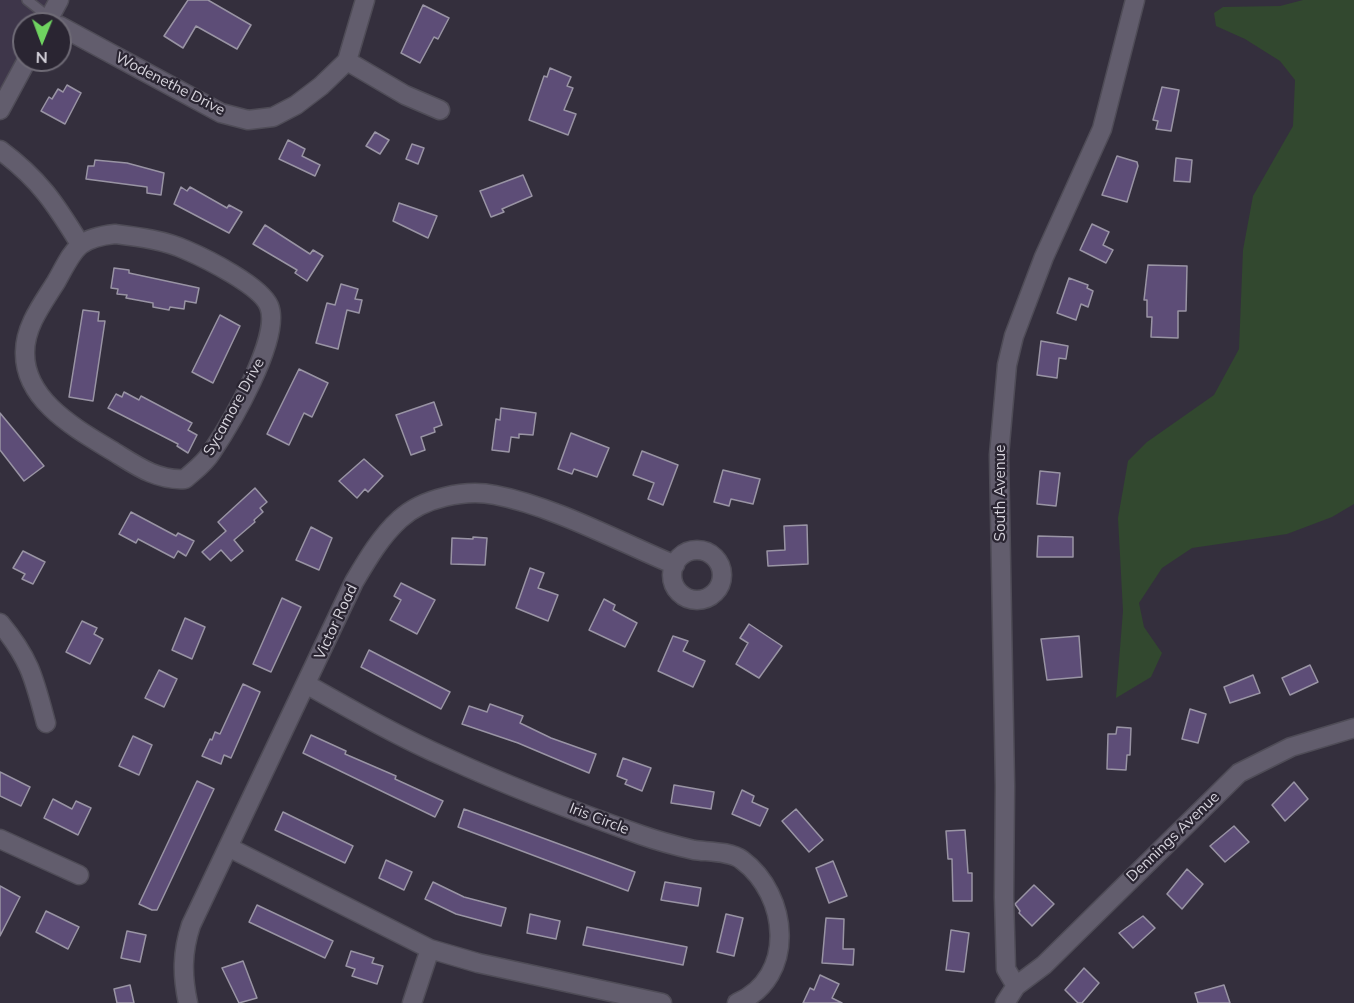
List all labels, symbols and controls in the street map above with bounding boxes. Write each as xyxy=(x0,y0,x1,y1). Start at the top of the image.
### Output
north arrow xyxy=(12,12,72,72)
text: N xyxy=(36,48,48,68)
street label: Wodenethe Drive xyxy=(112,49,228,119)
street label: Sycamore Drive xyxy=(200,355,268,459)
street label: South Avenue xyxy=(991,445,1009,541)
street label: Victor Road xyxy=(311,581,361,663)
street label: Dennings Avenue xyxy=(1123,788,1223,886)
street label: Iris Circle xyxy=(567,799,631,839)

